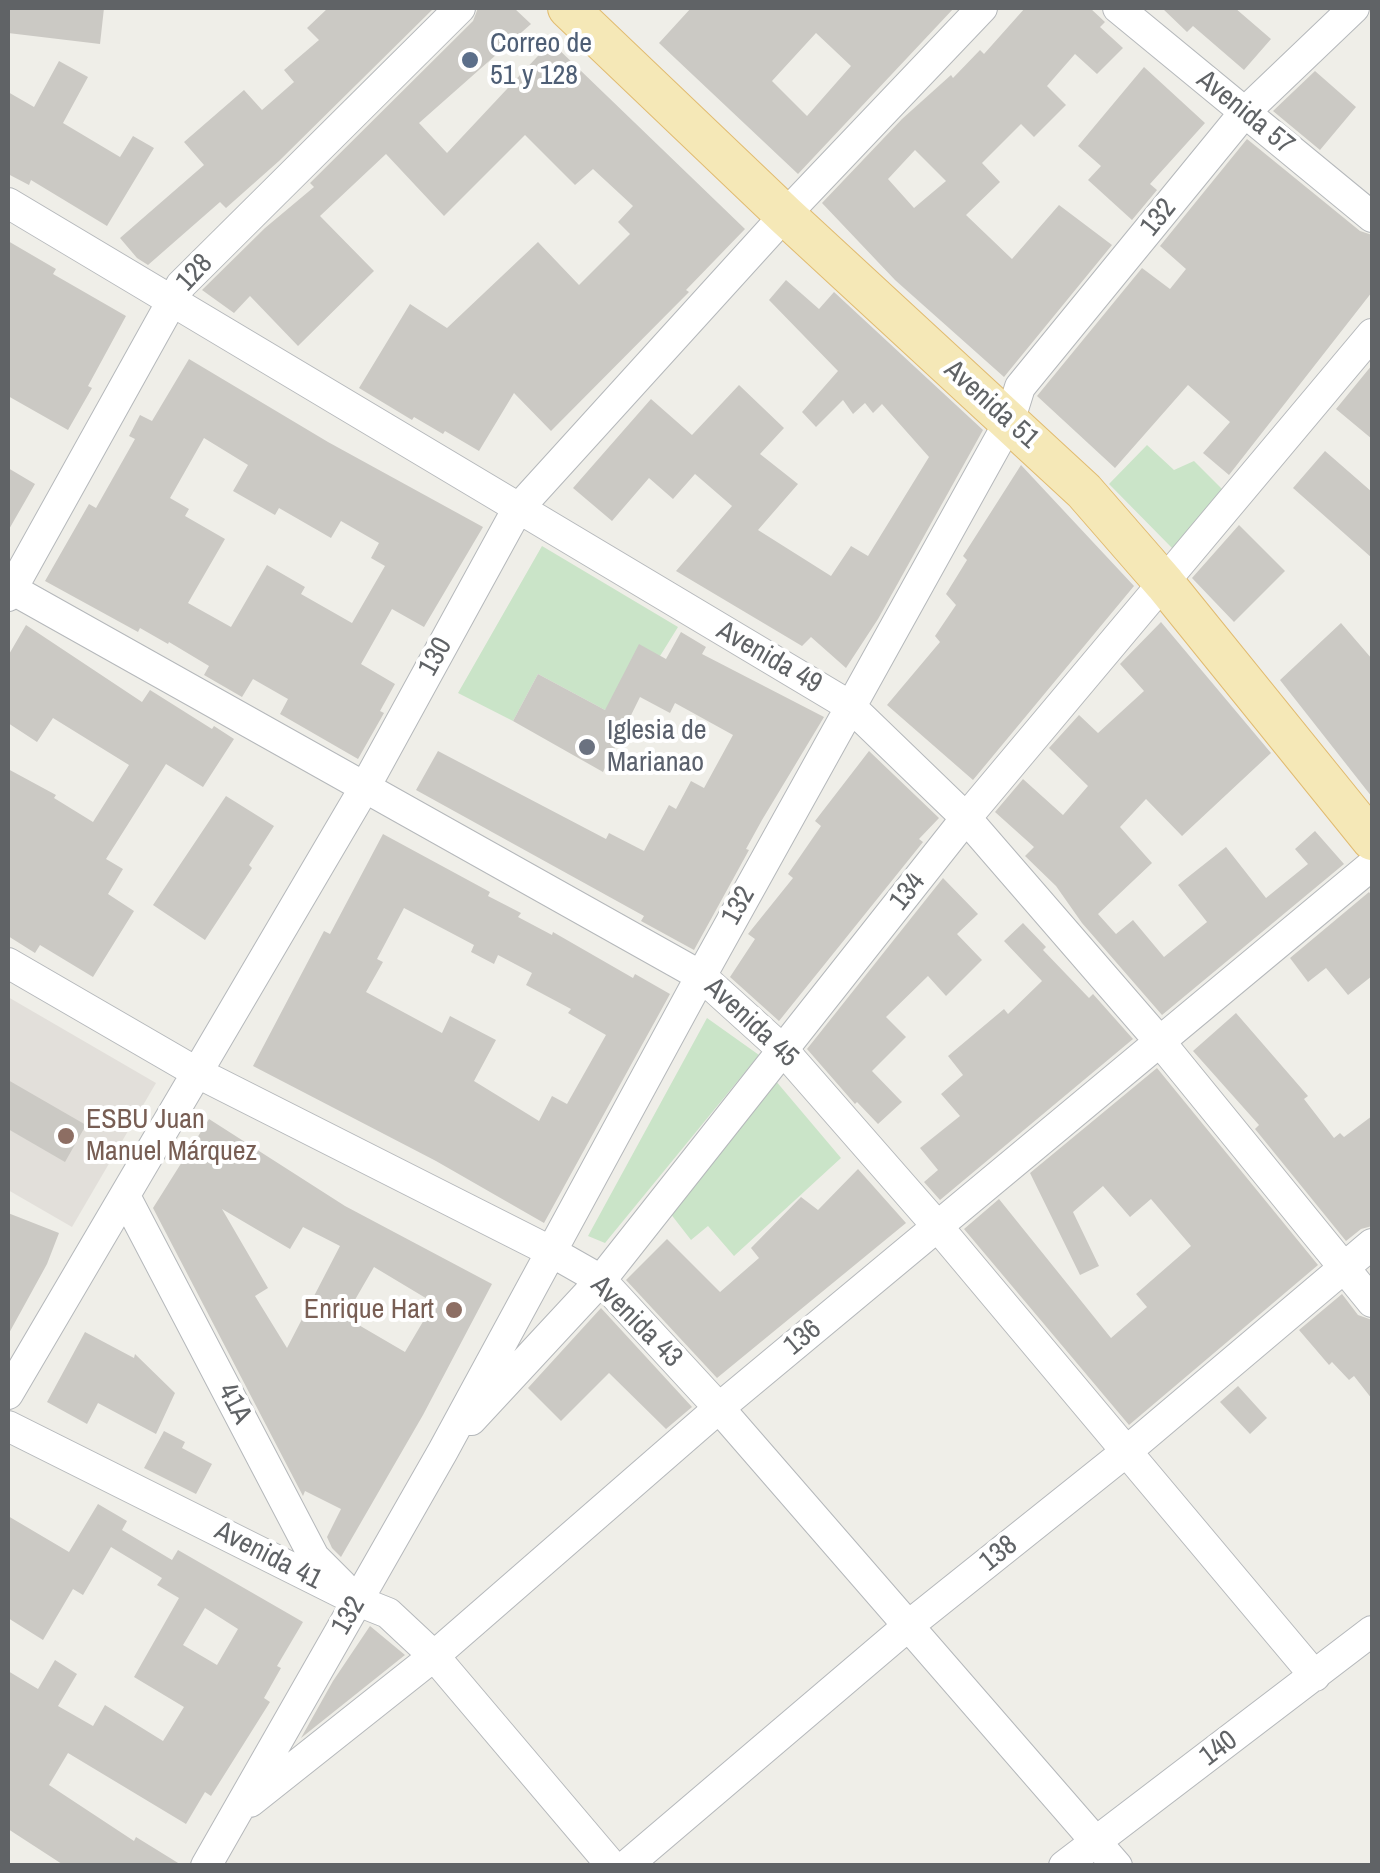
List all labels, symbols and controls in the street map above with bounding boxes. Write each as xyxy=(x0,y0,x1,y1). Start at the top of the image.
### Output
place label: Correo de 51 y 128 xyxy=(490,27,592,93)
marker: Correo de 51 y 128 xyxy=(459,49,481,71)
street label: Avenida 57 xyxy=(1189,64,1301,162)
street label: 132 xyxy=(1134,193,1184,243)
street label: 128 xyxy=(170,248,220,298)
street label: Avenida 51 xyxy=(937,354,1045,456)
street label: Avenida 49 xyxy=(710,615,828,701)
street label: 130 xyxy=(412,632,460,682)
place label: Iglesia de Marianao xyxy=(607,714,707,780)
marker: Iglesia de Marianao xyxy=(576,736,598,758)
street label: 134 xyxy=(883,867,933,917)
street label: 132 xyxy=(715,881,763,931)
street label: Avenida 45 xyxy=(697,971,805,1075)
place label: ESBU Juan Manuel Márquez xyxy=(86,1103,257,1169)
marker: ESBU Juan Manuel Márquez xyxy=(55,1125,77,1147)
street label: Avenida 43 xyxy=(583,1269,689,1375)
place label: Enrique Hart xyxy=(304,1293,434,1327)
marker: Enrique Hart xyxy=(443,1299,465,1321)
street label: 136 xyxy=(778,1313,828,1363)
street label: 41A xyxy=(210,1378,258,1430)
street label: Avenida 41 xyxy=(209,1515,327,1597)
street label: 138 xyxy=(974,1529,1024,1579)
street label: 132 xyxy=(325,1591,373,1641)
street label: 140 xyxy=(1194,1724,1244,1774)

